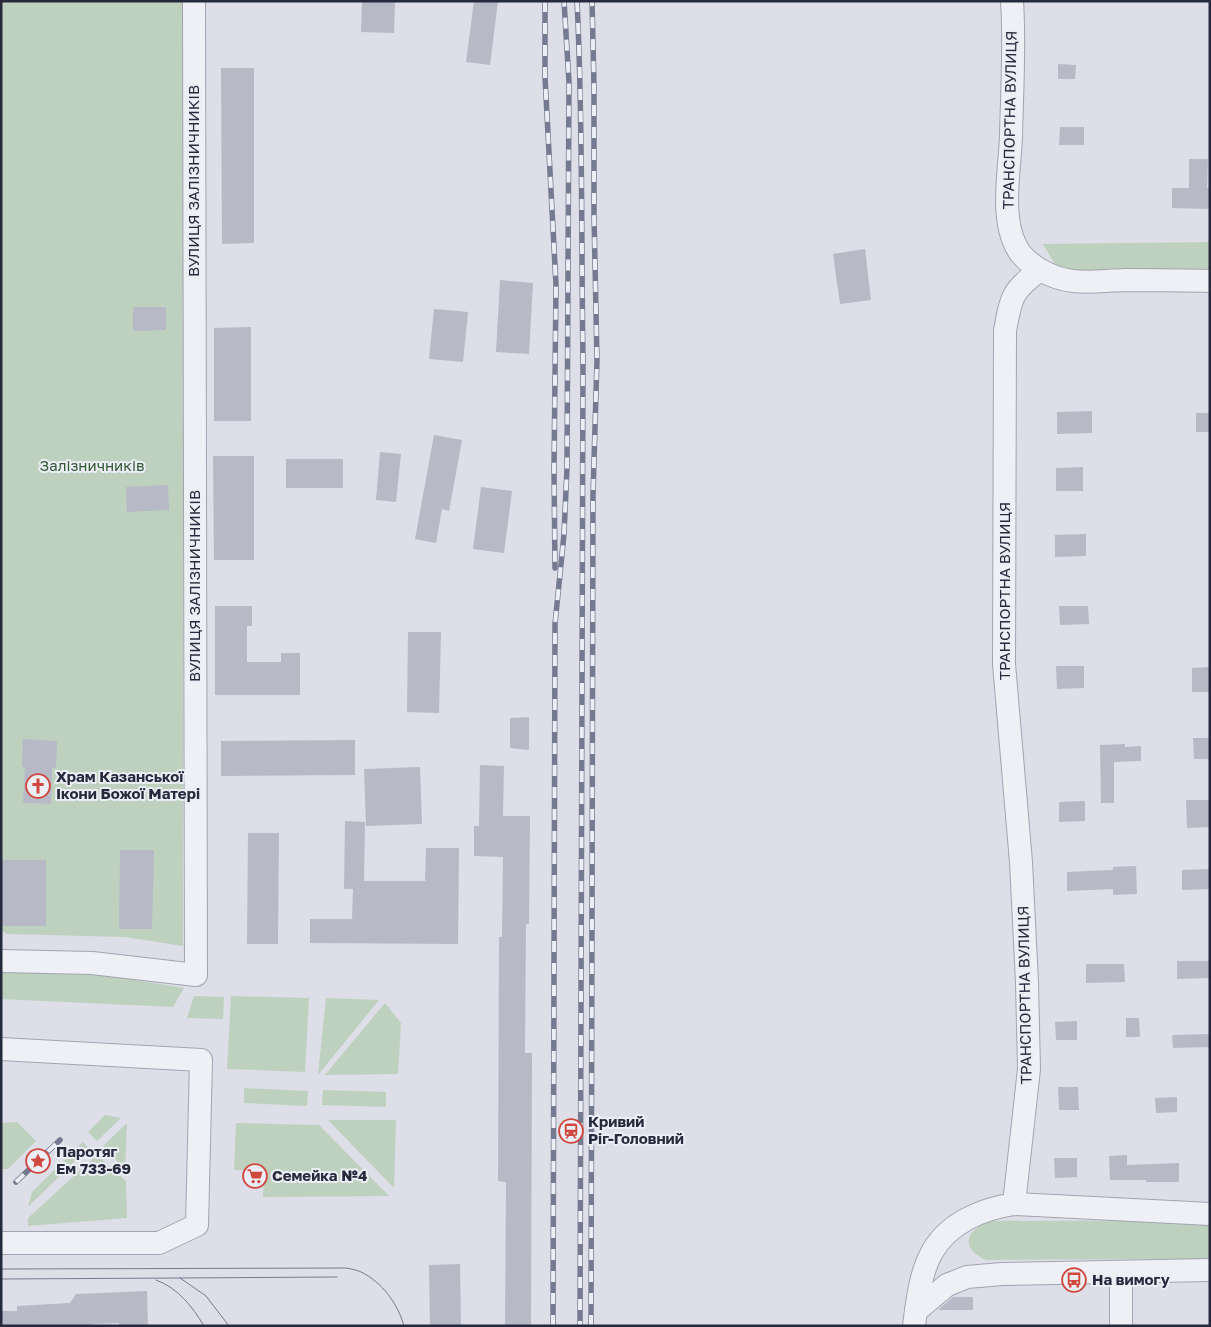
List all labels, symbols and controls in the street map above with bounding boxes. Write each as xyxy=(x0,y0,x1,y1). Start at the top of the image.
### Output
street label: ТРАНСПОРТНА ВУЛИЦЯ xyxy=(998,30,1020,209)
street label: ВУЛИЦЯ ЗАЛІЗНИЧНИКІВ xyxy=(184,85,202,277)
park label: Залізничників xyxy=(40,456,144,474)
street label: ВУЛИЦЯ ЗАЛІЗНИЧНИКІВ xyxy=(185,490,203,682)
street label: ТРАНСПОРТНА ВУЛИЦЯ xyxy=(995,502,1013,680)
place label: Храм Казанської Ікони Божої Матері xyxy=(56,767,200,802)
church icon: Храм Казанської Ікони Божої Матері xyxy=(25,773,51,799)
street label: ТРАНСПОРТНА ВУЛИЦЯ xyxy=(1013,906,1035,1085)
place label: Кривий Ріг-Головний xyxy=(588,1112,684,1147)
station icon: Кривий Ріг-Головний xyxy=(558,1118,584,1144)
place label: Паротяг Ем 733-69 xyxy=(56,1142,131,1177)
place icon: Паротяг Ем 733-69 xyxy=(25,1148,51,1174)
supermarket icon: Семейка №4 xyxy=(242,1163,268,1189)
place label: Семейка №4 xyxy=(272,1166,367,1184)
bus stop icon: На вимогу xyxy=(1061,1267,1087,1293)
place label: На вимогу xyxy=(1092,1270,1170,1288)

